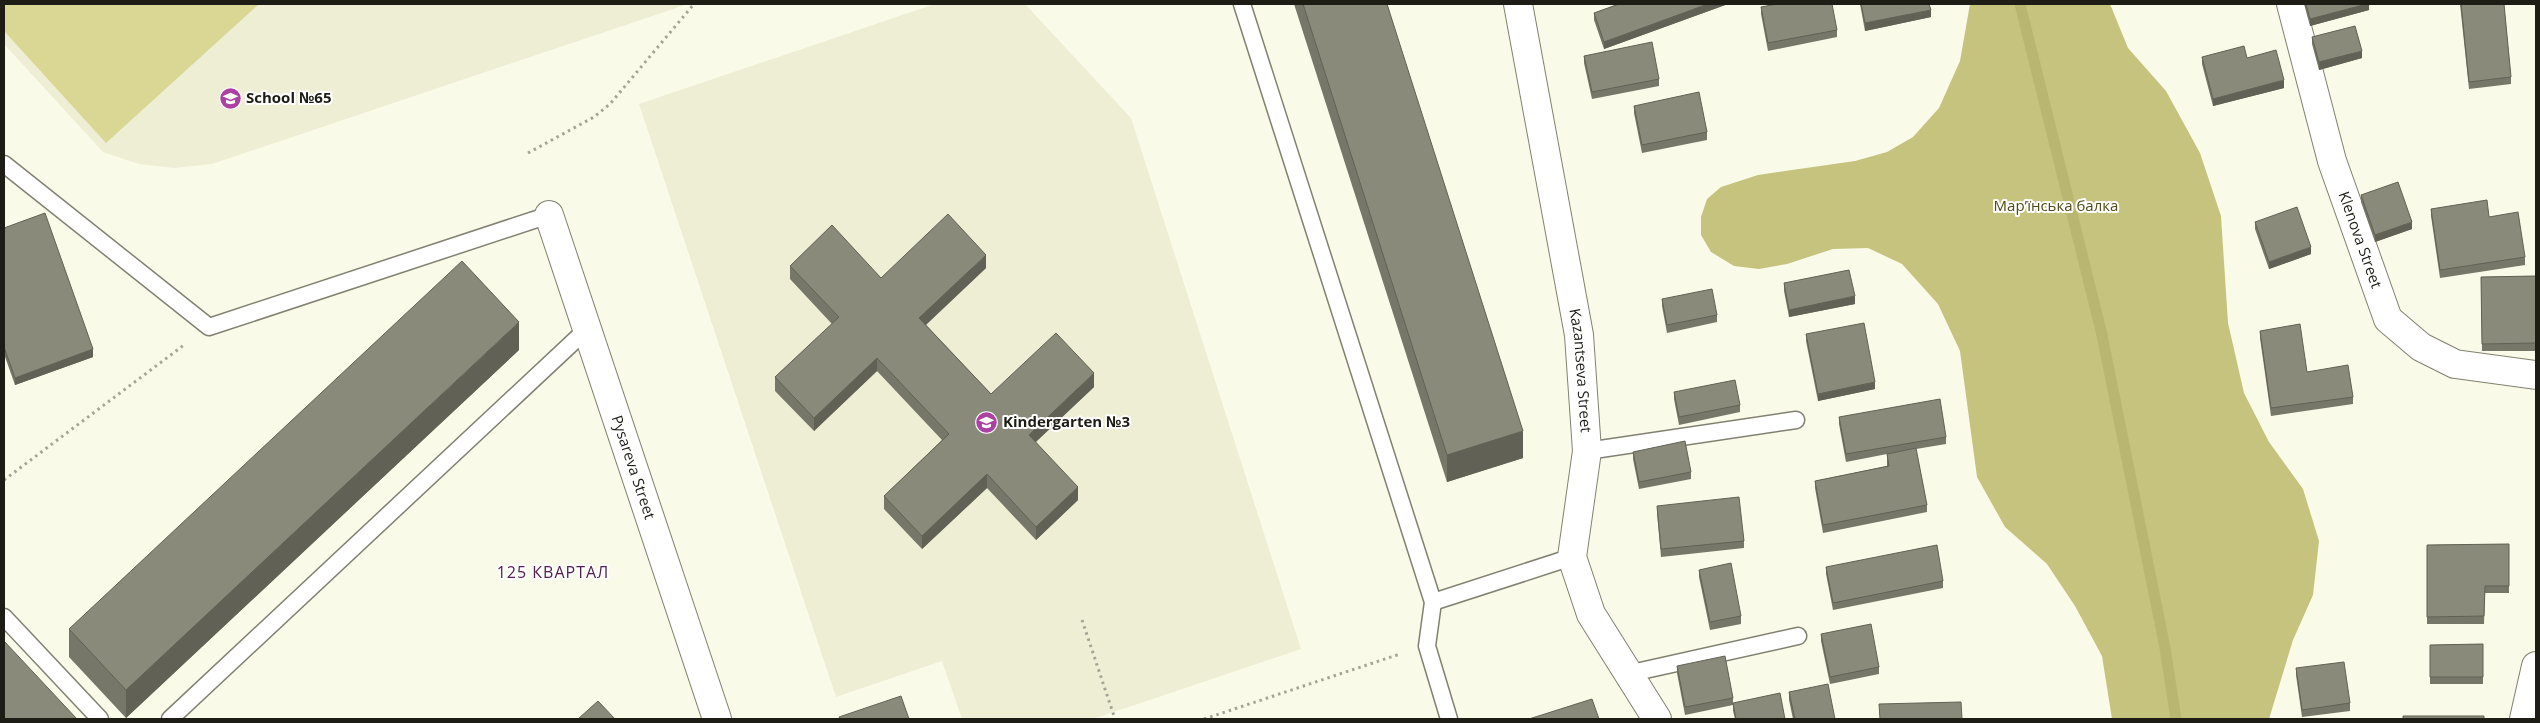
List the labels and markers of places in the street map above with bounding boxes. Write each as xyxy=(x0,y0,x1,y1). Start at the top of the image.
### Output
school or university icon: School №65 xyxy=(218,86,242,110)
place label: School №65 xyxy=(246,87,331,107)
school or university icon: Kindergarten №3 xyxy=(975,410,999,434)
place label: Kindergarten №3 xyxy=(1003,411,1130,431)

